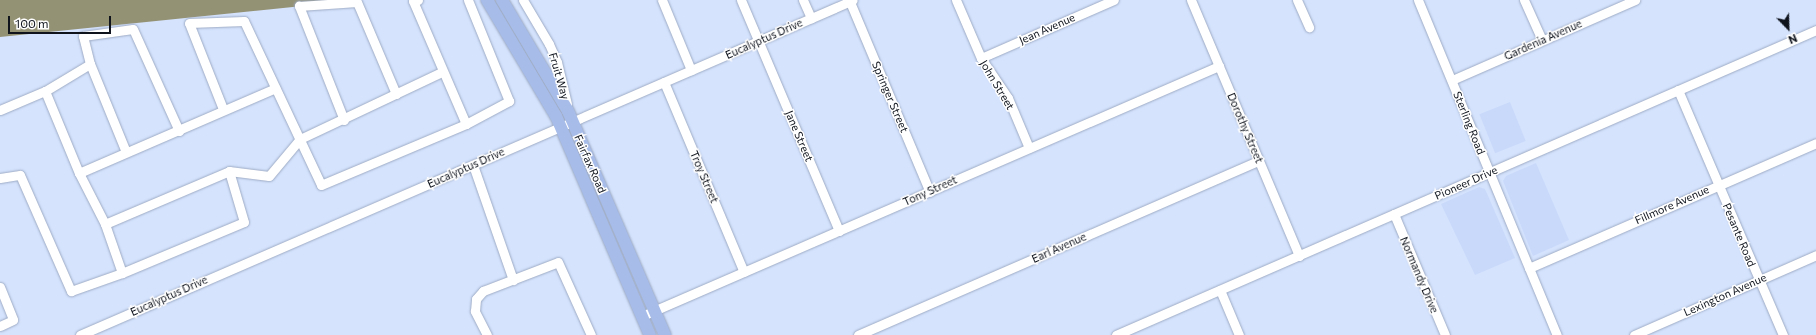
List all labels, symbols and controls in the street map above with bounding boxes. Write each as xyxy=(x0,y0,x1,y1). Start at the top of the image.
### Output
scale bar xyxy=(10,8,113,34)
north arrow xyxy=(1768,8,1808,48)
street label: Jean Avenue xyxy=(1017,11,1077,47)
text: 100 m xyxy=(15,16,49,30)
street label: Eucalyptus Drive xyxy=(723,16,805,62)
street label: Gardenia Avenue xyxy=(1502,17,1584,63)
text: N xyxy=(1787,32,1799,47)
street label: Fruit Way xyxy=(546,51,572,101)
street label: John Street xyxy=(977,58,1017,112)
street label: Springer Street xyxy=(869,60,911,134)
street label: Sterling Road xyxy=(1450,90,1488,156)
street label: Dorothy Street xyxy=(1224,91,1266,165)
street label: Jane Street xyxy=(782,108,816,164)
street label: Fairfax Road xyxy=(571,133,609,195)
street label: Eucalyptus Drive xyxy=(425,145,507,191)
street label: Troy Street xyxy=(687,149,721,205)
street label: Pioneer Drive xyxy=(1433,163,1499,203)
street label: Tony Street xyxy=(901,173,959,209)
street label: Fillmore Avenue xyxy=(1633,183,1711,227)
street label: Pesante Road xyxy=(1720,201,1758,269)
street label: Earl Avenue xyxy=(1030,230,1088,266)
street label: Normandy Drive xyxy=(1397,235,1441,315)
street label: Lexington Avenue xyxy=(1682,271,1768,319)
street label: Eucalyptus Drive xyxy=(128,273,210,319)

